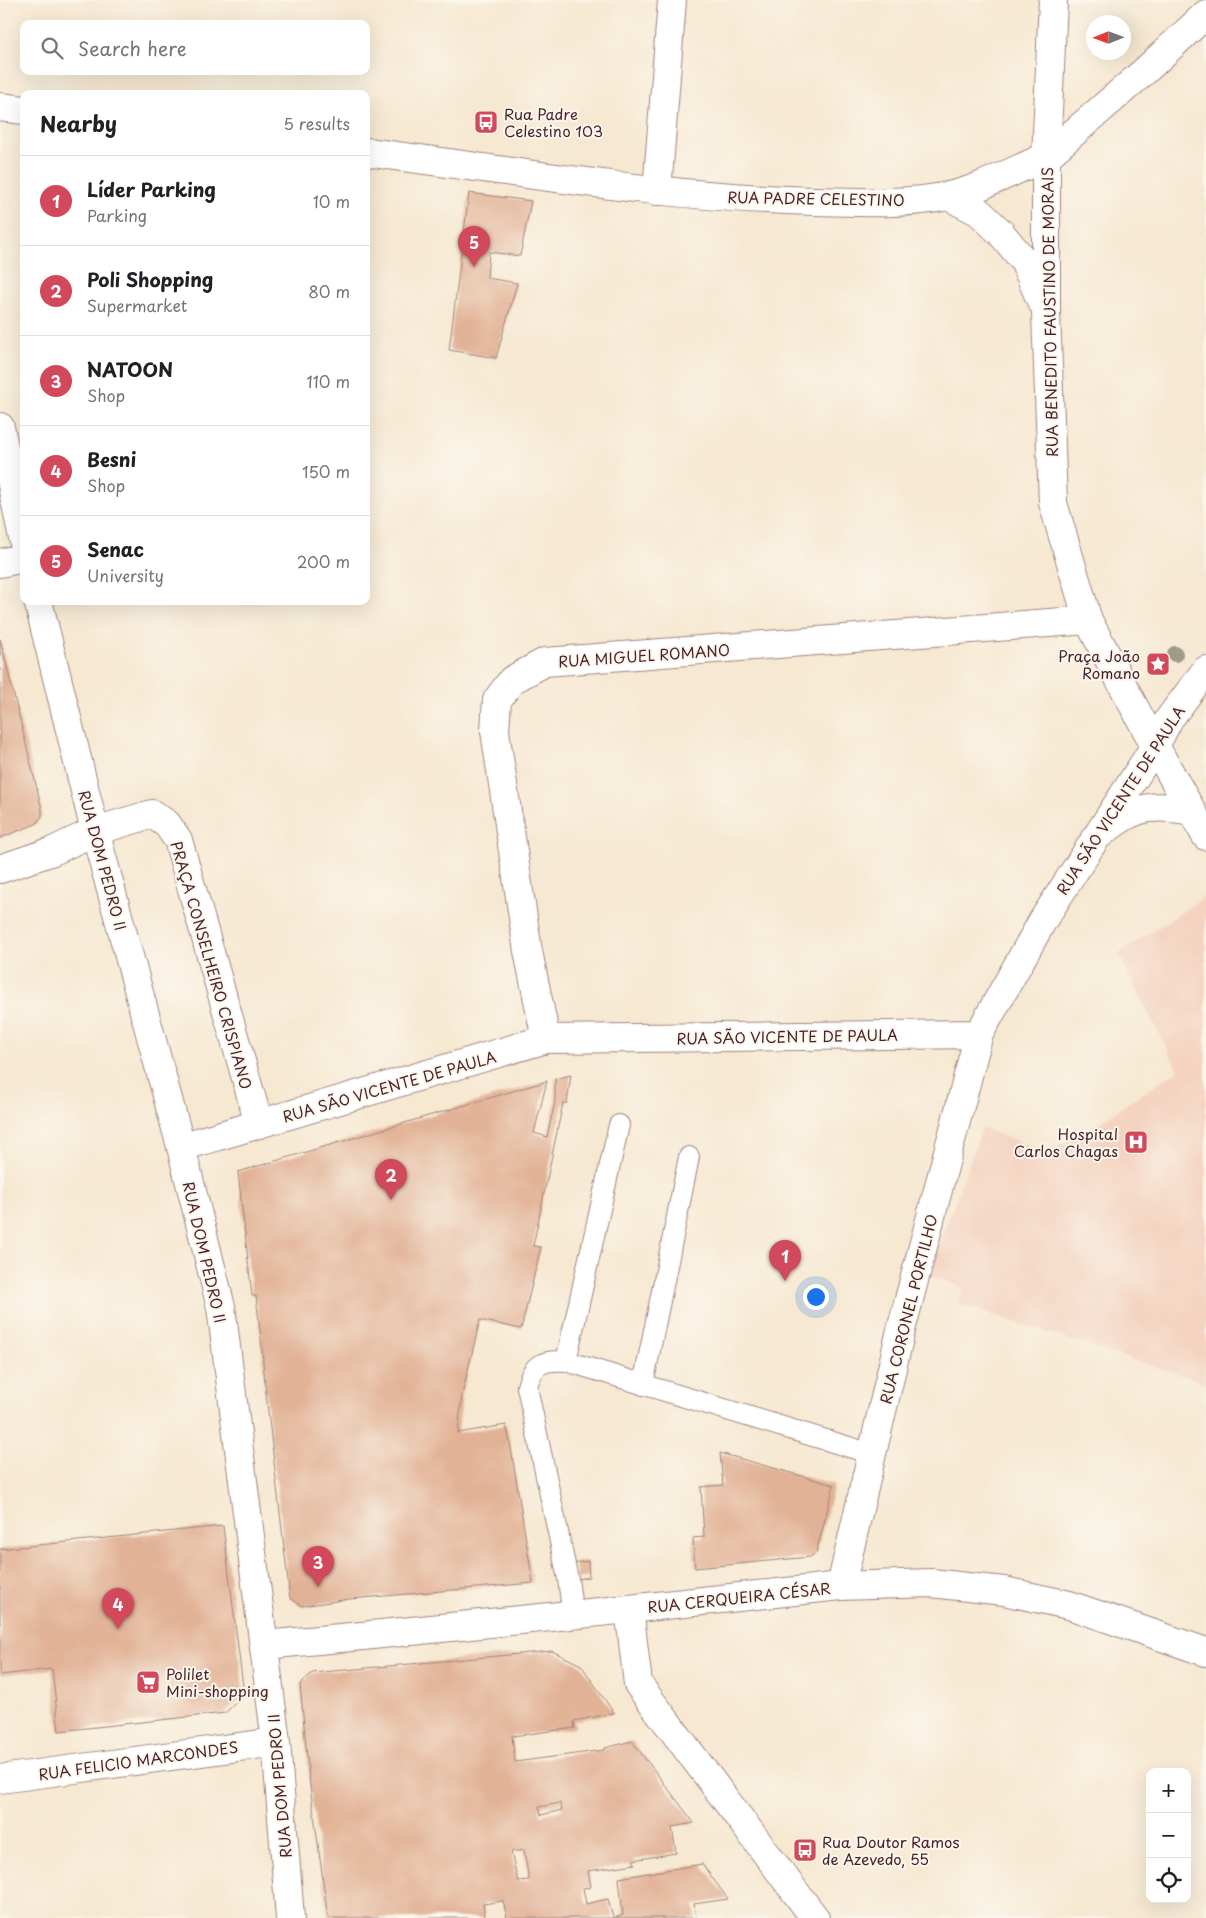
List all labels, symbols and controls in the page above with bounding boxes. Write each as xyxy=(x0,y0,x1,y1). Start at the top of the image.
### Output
north arrow xyxy=(1086,15,1131,60)
search box xyxy=(20,20,370,75)
icon: search xyxy=(38,34,66,62)
text: Search here xyxy=(78,34,187,62)
place label: Rua Padre Celestino 103 xyxy=(504,102,603,142)
text: Nearby xyxy=(40,107,117,139)
bus stop icon: Rua Padre Celestino 103 xyxy=(473,109,499,135)
text: 5 results xyxy=(283,111,350,135)
street label: RUA BENEDITO FAUSTINO DE MORAIS xyxy=(1035,167,1063,457)
text: Líder Parking xyxy=(87,175,216,203)
street label: RUA PADRE CELESTINO xyxy=(727,185,905,211)
text: 1 xyxy=(52,189,60,213)
text: 10 m xyxy=(313,189,350,213)
text: Parking xyxy=(87,203,147,227)
pin: 5 xyxy=(458,226,490,267)
text: Poli Shopping xyxy=(87,265,213,293)
text: 2 xyxy=(50,279,62,303)
text: 80 m xyxy=(308,279,350,303)
text: Supermarket xyxy=(87,293,187,317)
text: NATOON xyxy=(87,355,173,383)
text: 3 xyxy=(51,369,61,393)
text: 110 m xyxy=(307,369,350,393)
text: Shop xyxy=(87,383,125,407)
text: Besni xyxy=(87,445,136,473)
text: 4 xyxy=(51,459,61,483)
text: 150 m xyxy=(302,459,350,483)
text: Shop xyxy=(87,473,125,497)
text: Senac xyxy=(87,535,144,563)
text: 5 xyxy=(51,549,61,573)
text: 200 m xyxy=(297,549,350,573)
text: University xyxy=(87,563,164,587)
street label: RUA MIGUEL ROMANO xyxy=(557,638,731,672)
place label: Praça João Romano xyxy=(1058,644,1140,684)
place icon: Praça João Romano xyxy=(1145,651,1171,677)
street label: RUA SÃO VICENTE DE PAULA xyxy=(1050,701,1190,899)
street label: RUA DOM PEDRO II xyxy=(73,787,133,933)
street label: PRAÇA CONSELHEIRO CRISPIANO xyxy=(166,838,258,1092)
street label: RUA SÃO VICENTE DE PAULA xyxy=(676,1023,898,1049)
street label: RUA SÃO VICENTE DE PAULA xyxy=(279,1044,499,1128)
place label: Hospital Carlos Chagas xyxy=(1014,1122,1118,1162)
hospital icon: Hospital Carlos Chagas xyxy=(1123,1129,1149,1155)
pin: 2 xyxy=(375,1159,407,1200)
street label: RUA DOM PEDRO II xyxy=(178,1179,232,1325)
street label: RUA CORONEL PORTILHO xyxy=(873,1212,943,1406)
pin: 1 xyxy=(769,1240,801,1281)
your location xyxy=(803,1284,829,1310)
pin: 3 xyxy=(302,1546,334,1587)
street label: RUA CERQUEIRA CÉSAR xyxy=(646,1576,832,1618)
pin: 4 xyxy=(102,1588,134,1629)
place label: Polilet Mini-shopping xyxy=(166,1662,269,1702)
supermarket icon: Polilet Mini-shopping xyxy=(135,1669,161,1695)
street label: RUA DOM PEDRO II xyxy=(261,1713,297,1859)
street label: RUA FELICIO MARCONDES xyxy=(37,1735,239,1785)
map controls xyxy=(1146,1768,1191,1903)
button: + xyxy=(1146,1768,1191,1813)
button: − xyxy=(1146,1813,1191,1858)
place label: Rua Doutor Ramos de Azevedo, 55 xyxy=(822,1830,959,1870)
bus stop icon: Rua Doutor Ramos de Azevedo, 55 xyxy=(792,1837,818,1863)
button: locate xyxy=(1146,1858,1191,1903)

